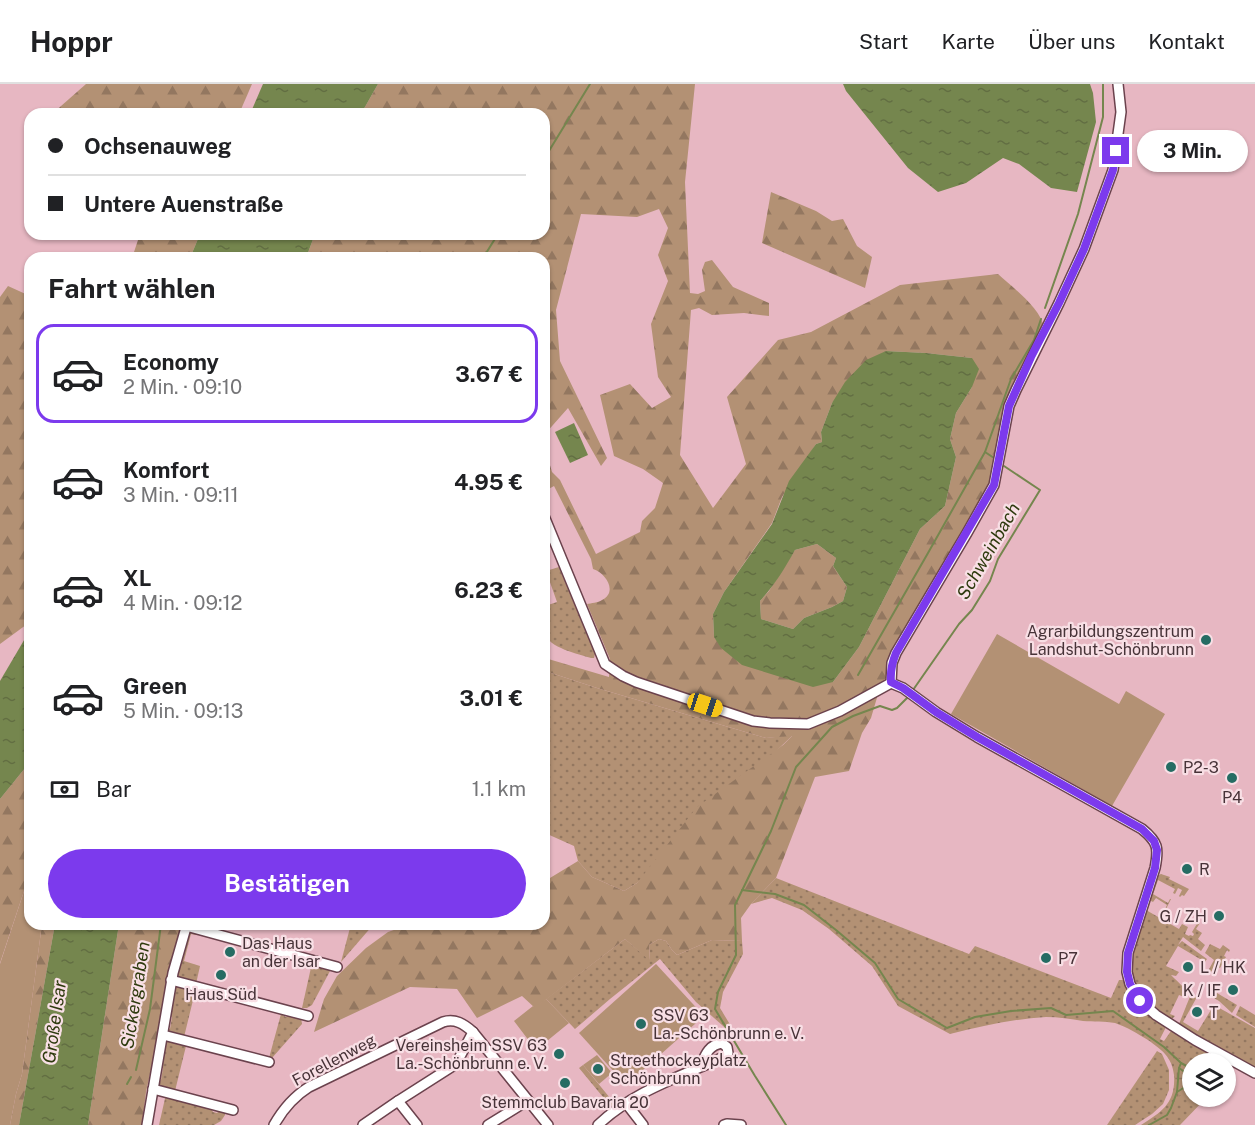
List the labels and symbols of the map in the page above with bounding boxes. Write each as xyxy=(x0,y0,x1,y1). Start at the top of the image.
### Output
callout: 3 Min. xyxy=(1137,130,1248,172)
route end xyxy=(1102,137,1129,164)
water label: Schweinbach xyxy=(952,499,1024,603)
place label: Agrarbildungszentrum Landshut-Schönbrunn xyxy=(1027,622,1194,659)
marker: Agrarbildungszentrum Landshut-Schönbrunn xyxy=(1199,633,1213,647)
car xyxy=(685,691,725,719)
place label: P2-3 xyxy=(1183,758,1219,777)
marker: P2-3 xyxy=(1164,760,1178,774)
marker: P4 xyxy=(1225,771,1239,785)
place label: P4 xyxy=(1222,788,1242,807)
place label: R xyxy=(1199,860,1210,879)
marker: R xyxy=(1180,862,1194,876)
place label: G / ZH xyxy=(1159,907,1207,926)
marker: G / ZH xyxy=(1212,909,1226,923)
place label: Das Haus an der Isar xyxy=(242,934,320,971)
water label: Sickergraben xyxy=(116,940,154,1050)
marker: Das Haus an der Isar xyxy=(223,945,237,959)
place label: P7 xyxy=(1058,949,1078,968)
marker: P7 xyxy=(1039,951,1053,965)
place label: L / HK xyxy=(1200,958,1246,977)
marker: L / HK xyxy=(1181,960,1195,974)
marker: Haus Süd xyxy=(214,968,228,982)
water label: Große Isar xyxy=(38,979,70,1065)
place label: K / IF xyxy=(1183,981,1221,1000)
marker: K / IF xyxy=(1226,983,1240,997)
place label: Haus Süd xyxy=(185,985,257,1004)
route start xyxy=(1126,987,1153,1014)
place label: T xyxy=(1209,1003,1219,1022)
marker: T xyxy=(1190,1005,1204,1019)
place label: SSV 63 La.-Schönbrunn e. V. xyxy=(653,1006,804,1043)
marker: SSV 63 La.-Schönbrunn e. V. xyxy=(634,1017,648,1031)
street label: Forellenweg xyxy=(289,1030,379,1090)
place label: Vereinsheim SSV 63 La.-Schönbrunn e. V. xyxy=(396,1036,547,1073)
marker: Vereinsheim SSV 63 La.-Schönbrunn e. V. xyxy=(552,1047,566,1061)
place label: Streethockeyplatz Schönbrunn xyxy=(610,1051,747,1088)
marker: Streethockeyplatz Schönbrunn xyxy=(591,1062,605,1076)
marker: Stemmclub Bavaria 20 xyxy=(558,1076,572,1090)
place label: Stemmclub Bavaria 20 xyxy=(481,1093,649,1112)

